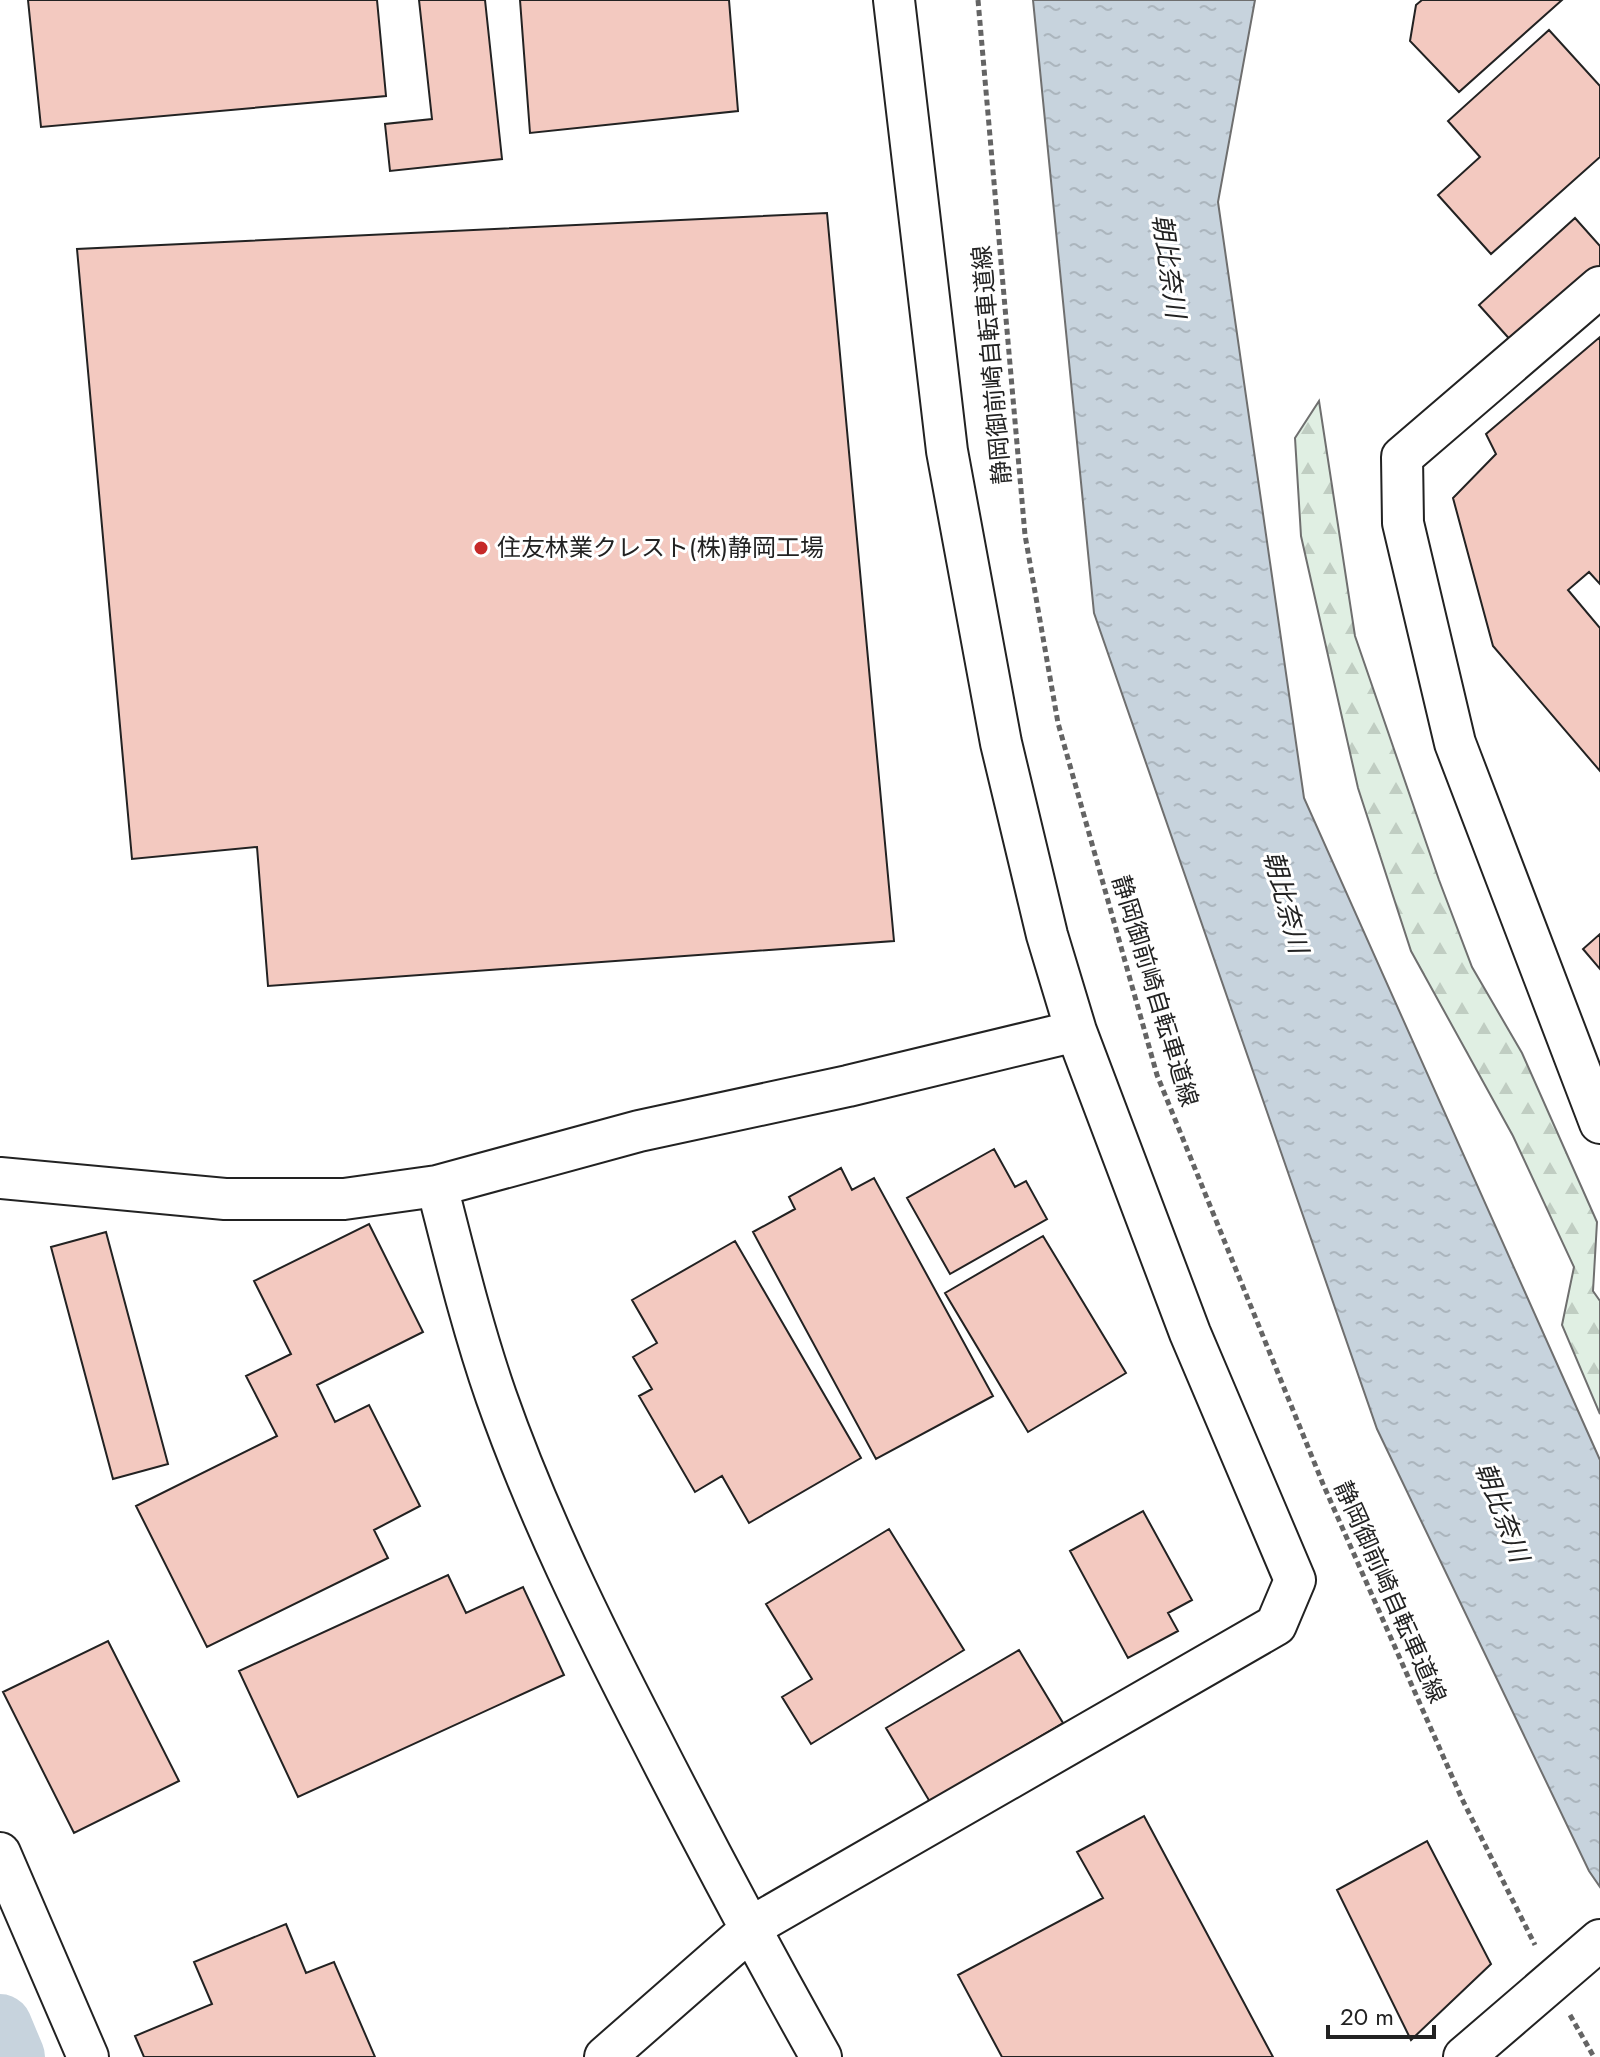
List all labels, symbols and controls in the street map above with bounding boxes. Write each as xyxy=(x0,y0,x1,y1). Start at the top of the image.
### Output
water label: 朝比奈川 xyxy=(1143,212,1195,323)
street label: 静岡御前崎自転車道線 xyxy=(964,244,1019,486)
place label: 住友林業クレスト(株)静岡工場 xyxy=(497,530,824,565)
marker: 住友林業クレスト(株)静岡工場 xyxy=(472,539,490,557)
water label: 朝比奈川 xyxy=(1254,847,1319,960)
street label: 静岡御前崎自転車道線 xyxy=(1104,871,1207,1111)
water label: 朝比奈川 xyxy=(1466,1457,1539,1570)
street label: 静岡御前崎自転車道線 xyxy=(1326,1475,1455,1709)
scale bar xyxy=(1328,1989,1434,2039)
text: 20 m xyxy=(1340,1999,1394,2034)

